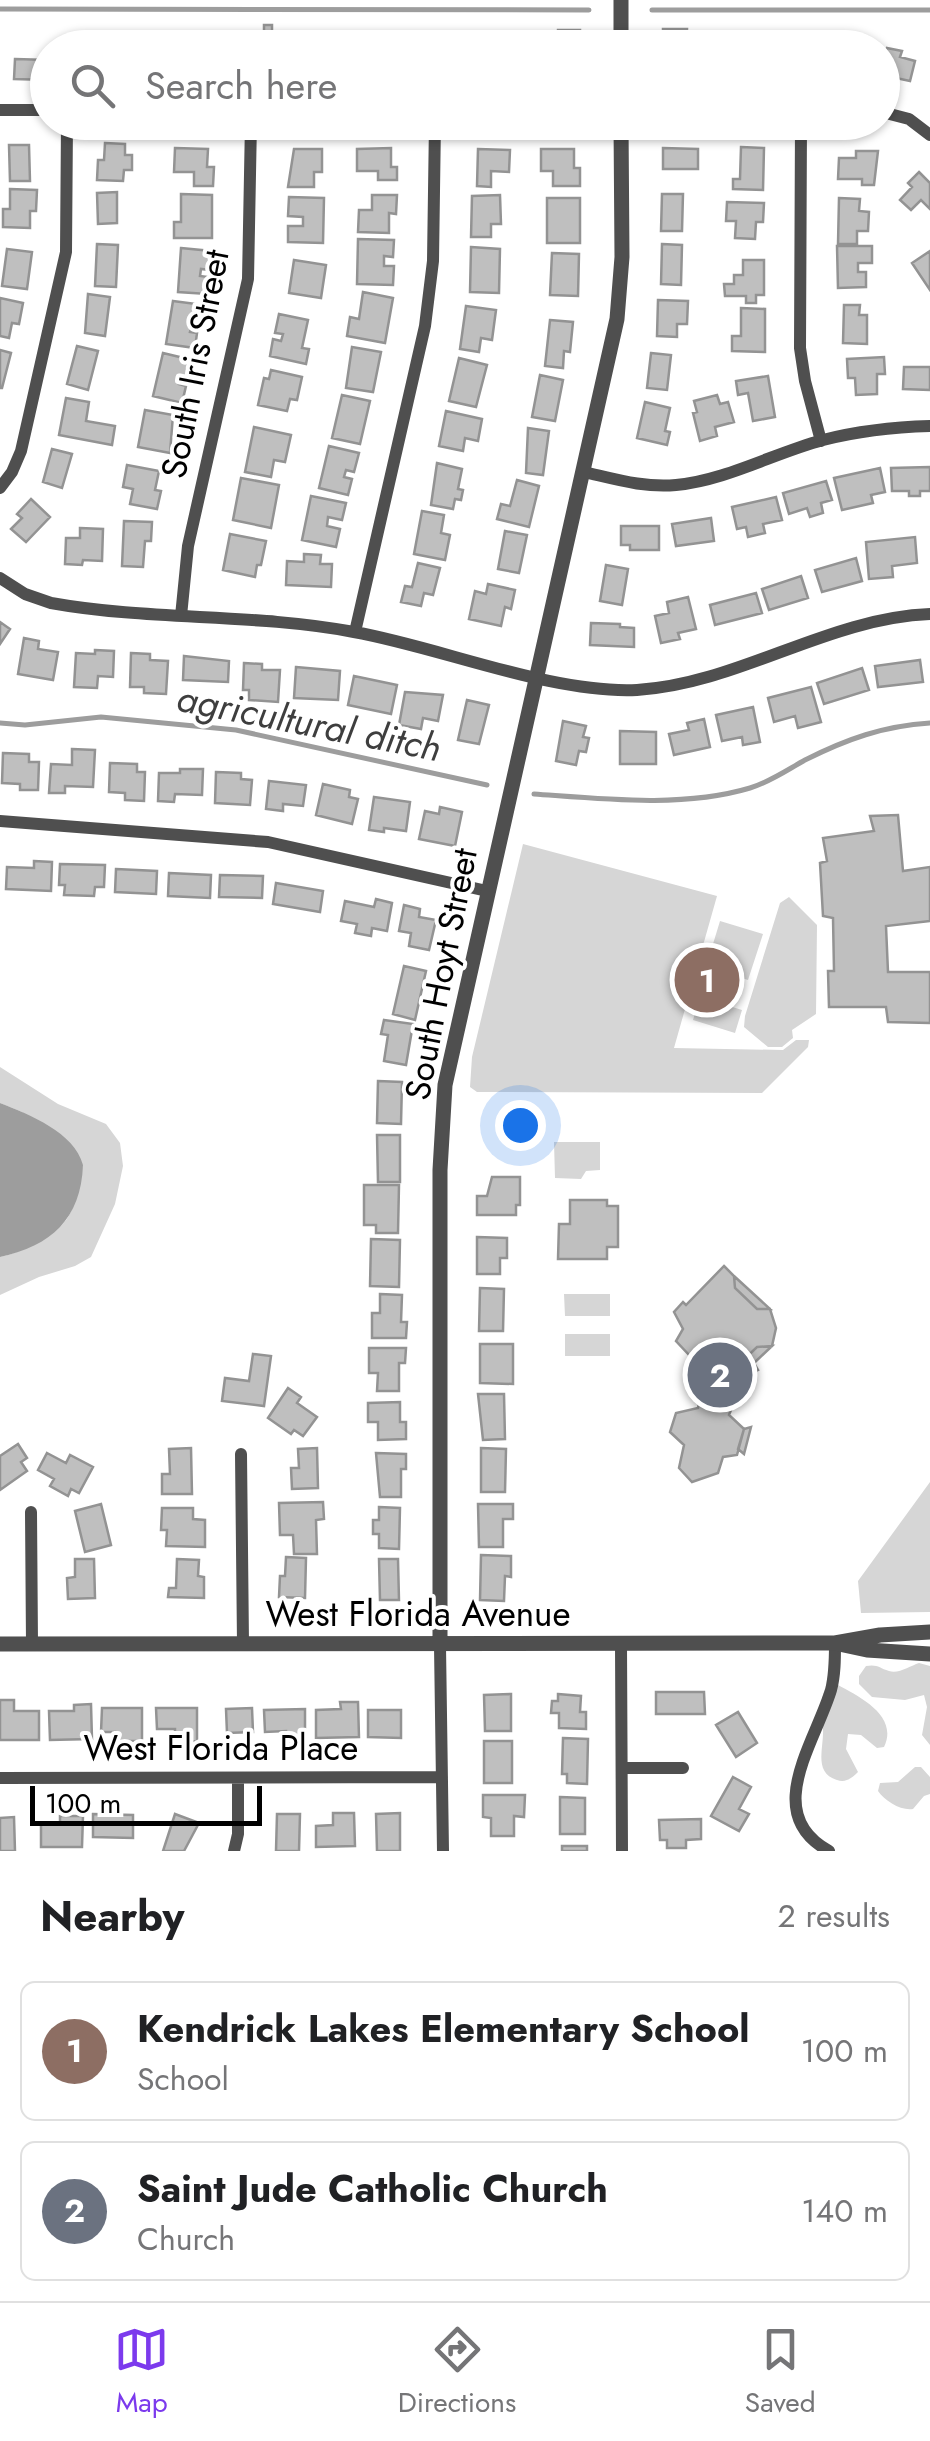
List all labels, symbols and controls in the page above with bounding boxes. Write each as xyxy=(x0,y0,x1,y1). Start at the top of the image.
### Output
search box xyxy=(30,30,900,140)
icon: search xyxy=(65,58,120,113)
text: Search here xyxy=(145,58,337,113)
street label: South Iris Street xyxy=(148,245,242,483)
water label: agricultural ditch xyxy=(172,670,446,775)
street label: South Hoyt Street xyxy=(392,843,490,1104)
pin: 1 xyxy=(674,942,740,1018)
your location xyxy=(495,1100,546,1151)
pin: 2 xyxy=(688,1338,752,1412)
street label: West Florida Avenue xyxy=(266,1589,570,1639)
street label: West Florida Place xyxy=(84,1723,358,1773)
scale bar xyxy=(30,1781,262,1826)
text: 100 m xyxy=(45,1783,121,1824)
text: Nearby xyxy=(40,1886,184,1947)
text: 2 results xyxy=(778,1893,890,1939)
text: Kendrick Lakes Elementary School xyxy=(137,2001,750,2056)
text: 1 xyxy=(66,2028,83,2074)
text: 100 m xyxy=(801,2028,888,2074)
text: School xyxy=(137,2056,229,2102)
text: Saint Jude Catholic Church xyxy=(137,2161,608,2216)
text: 2 xyxy=(64,2188,85,2234)
text: 140 m xyxy=(801,2188,888,2234)
text: Church xyxy=(137,2216,235,2262)
tab: Map xyxy=(114,2322,169,2423)
tab: Directions xyxy=(398,2322,516,2423)
tab: Saved xyxy=(745,2322,816,2423)

